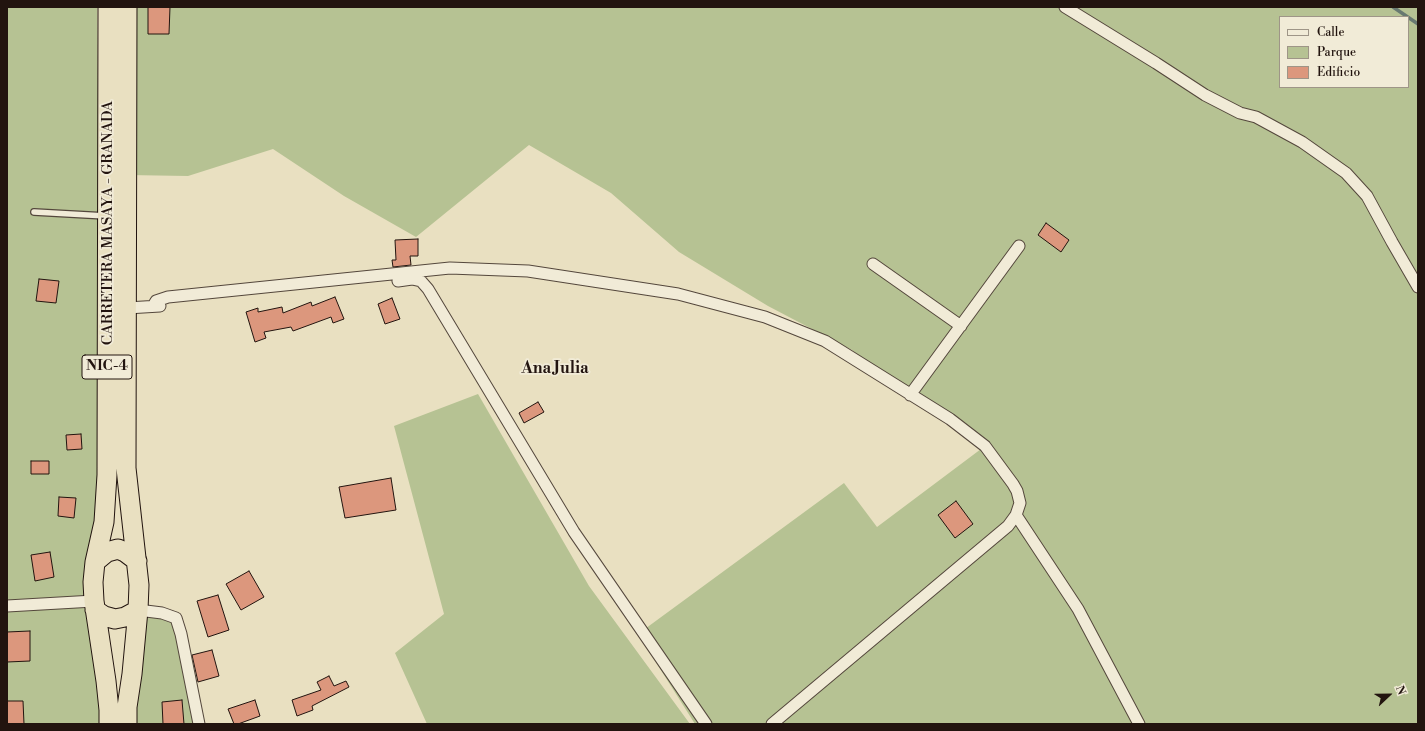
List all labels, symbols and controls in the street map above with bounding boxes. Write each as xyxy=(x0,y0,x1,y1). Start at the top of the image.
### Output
legend xyxy=(1279,16,1409,88)
text: Calle xyxy=(1317,25,1344,40)
text: Parque xyxy=(1317,45,1356,60)
text: Edificio xyxy=(1317,65,1360,80)
street label: CARRETERA MASAYA - GRANADA xyxy=(99,101,117,345)
road number: NIC-4 xyxy=(82,355,132,379)
district label: Ana Julia xyxy=(521,359,589,379)
north arrow xyxy=(1369,675,1409,715)
text: N xyxy=(1392,684,1408,697)

